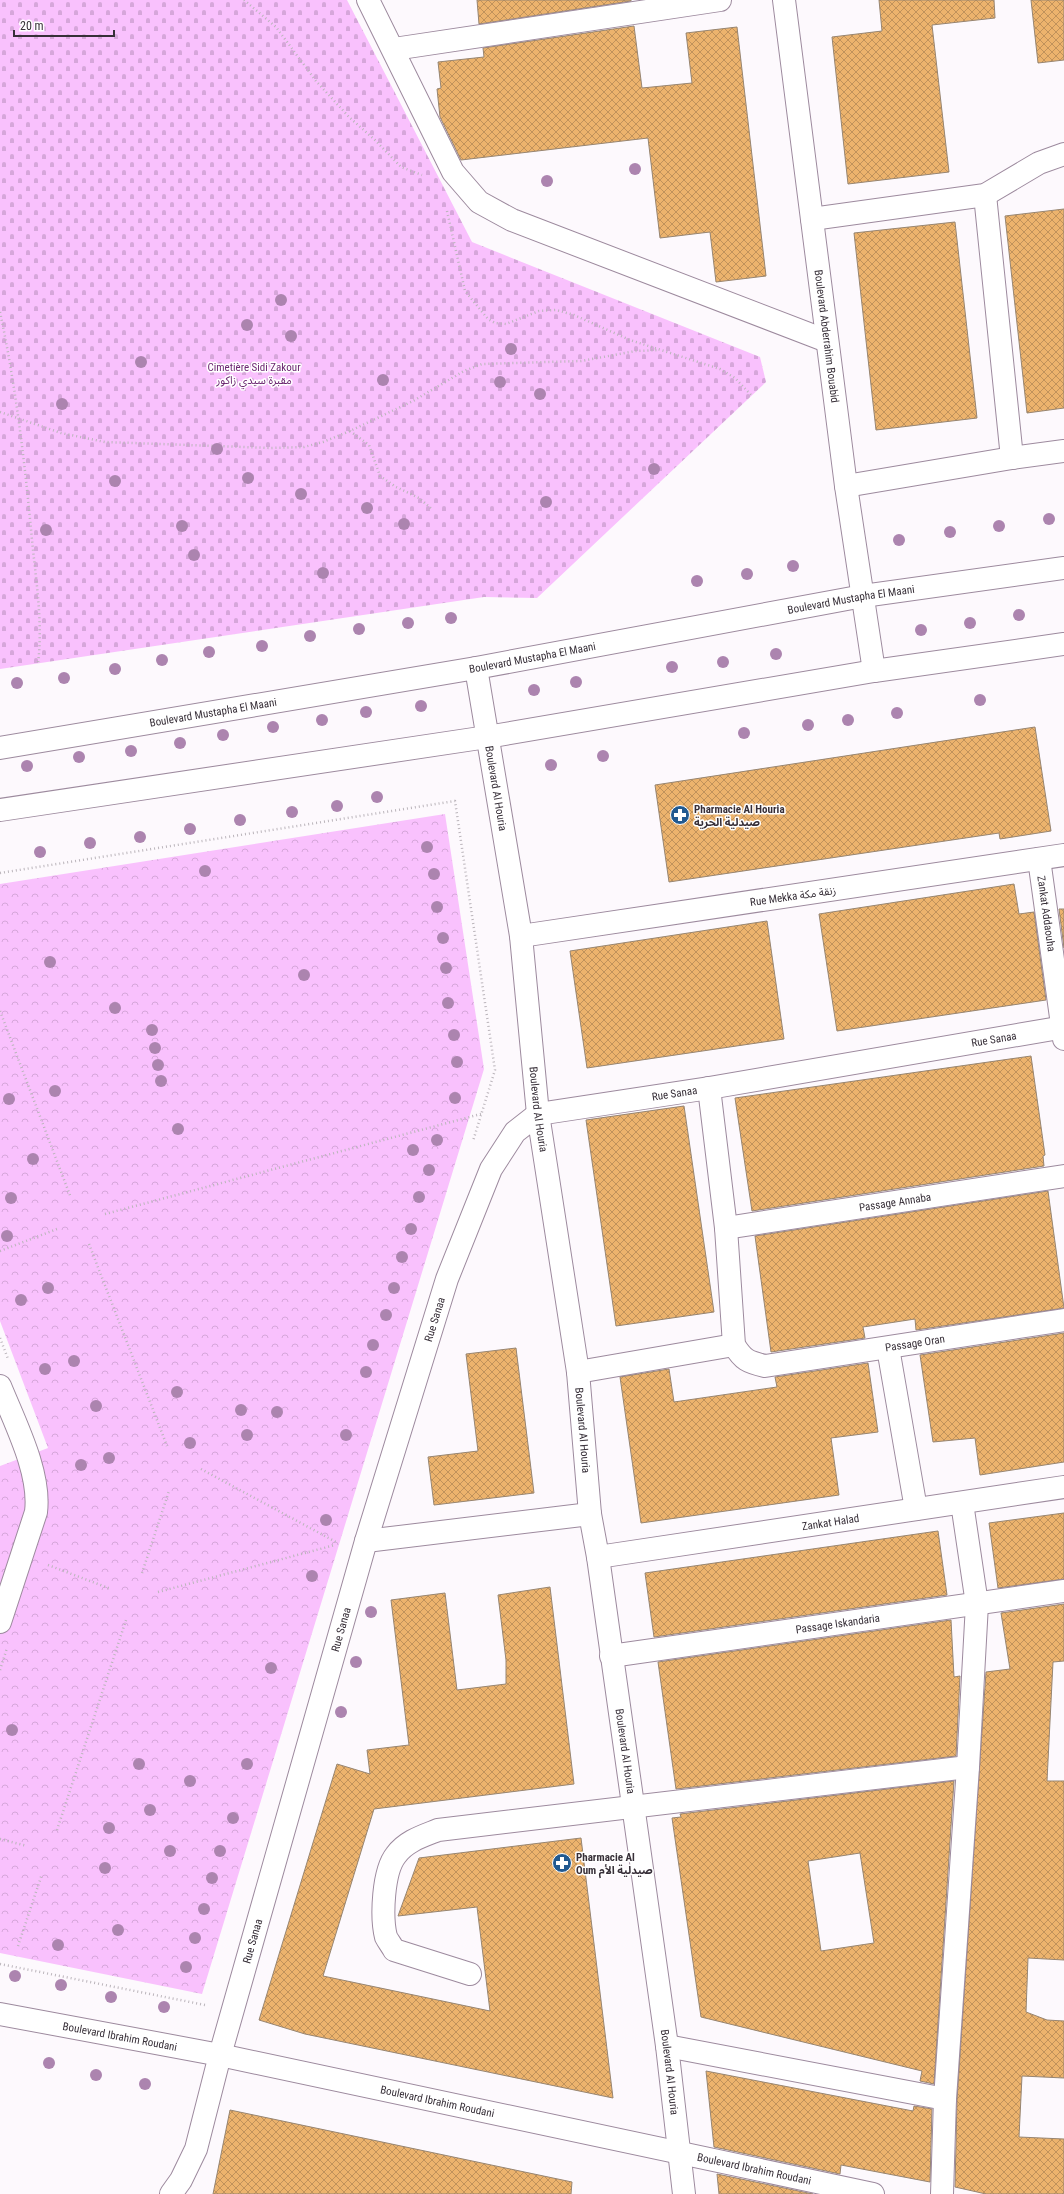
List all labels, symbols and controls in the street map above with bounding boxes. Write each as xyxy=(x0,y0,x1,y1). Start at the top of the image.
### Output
scale bar xyxy=(14,12,114,38)
text: 20 m xyxy=(20,19,44,33)
street label: Boulevard Abderrahim Bouabid xyxy=(811,269,841,404)
park label: Cimetière Sidi Zakour مقبرة سيدي زاكور xyxy=(208,361,301,390)
street label: Boulevard Mustapha El Maani xyxy=(787,583,916,617)
street label: Boulevard Mustapha El Maani xyxy=(468,640,597,676)
street label: Boulevard Mustapha El Maani xyxy=(149,696,278,730)
street label: Boulevard Al Houria xyxy=(482,745,509,832)
place label: Pharmacie Al Houria صيدلية الحرية xyxy=(694,803,785,829)
pharmacy icon: Pharmacie Al Houria صيدلية الحرية xyxy=(669,804,691,826)
street label: Zankat Addaouha xyxy=(1034,875,1058,952)
street label: Rue Mekka زنقة مكة xyxy=(749,884,837,909)
street label: Rue Sanaa xyxy=(970,1029,1018,1050)
street label: Boulevard Al Houria xyxy=(527,1066,550,1153)
street label: Rue Sanaa xyxy=(651,1084,698,1104)
street label: Passage Annaba xyxy=(858,1191,932,1214)
street label: Rue Sanaa xyxy=(422,1296,448,1343)
street label: Passage Oran xyxy=(884,1332,946,1354)
street label: Boulevard Al Houria xyxy=(572,1387,593,1474)
street label: Zankat Halad xyxy=(801,1512,860,1533)
street label: Rue Sanaa xyxy=(329,1606,354,1653)
street label: Passage Iskandaria xyxy=(795,1611,881,1636)
street label: Boulevard Al Houria xyxy=(612,1708,637,1795)
place label: Pharmacie Al Oum صيدلية الأم xyxy=(576,1851,653,1879)
pharmacy icon: Pharmacie Al Oum صيدلية الأم xyxy=(551,1852,573,1874)
street label: Rue Sanaa xyxy=(240,1918,265,1965)
street label: Boulevard Ibrahim Roudani xyxy=(62,2020,178,2054)
street label: Boulevard Al Houria xyxy=(658,2029,681,2116)
street label: Boulevard Ibrahim Roudani xyxy=(379,2083,495,2120)
street label: Boulevard Ibrahim Roudani xyxy=(696,2151,812,2188)

